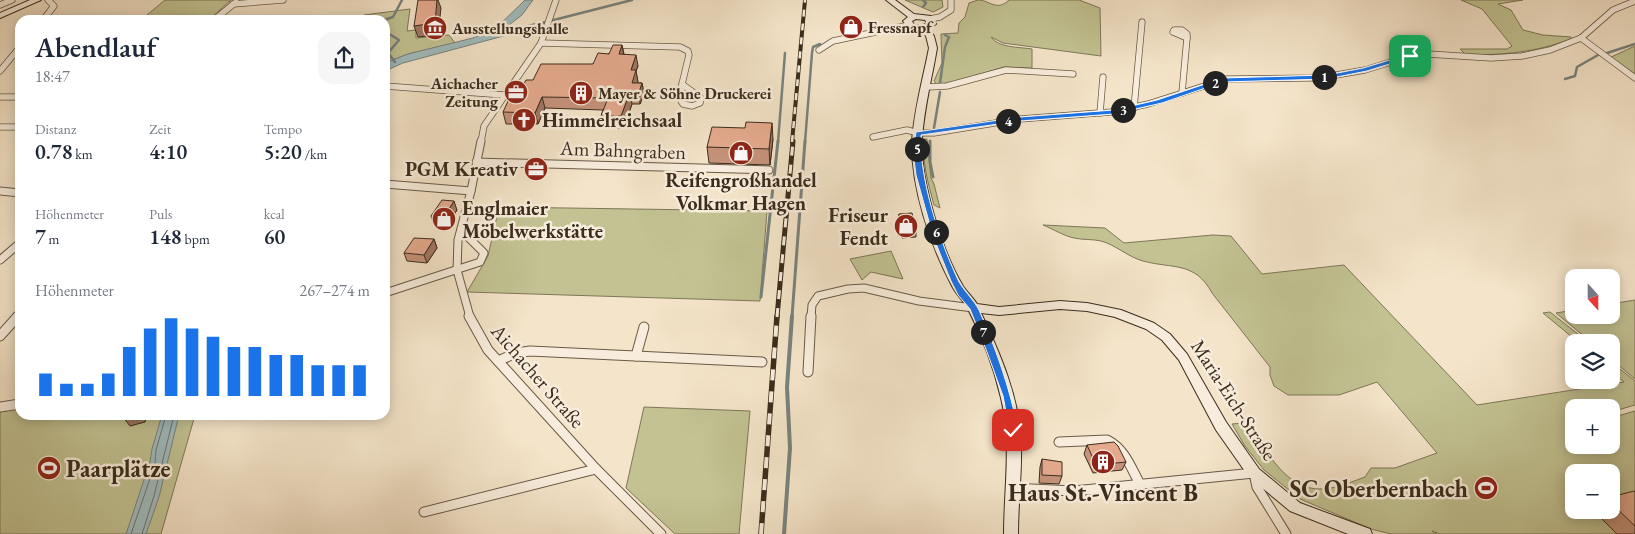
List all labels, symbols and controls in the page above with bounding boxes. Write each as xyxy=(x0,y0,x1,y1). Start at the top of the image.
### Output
shop icon: Fressnapf xyxy=(838,14,864,40)
museum icon: Ausstellungshalle xyxy=(422,15,448,41)
place label: Fressnapf xyxy=(868,17,934,38)
place label: Ausstellungshalle xyxy=(451,18,569,39)
text: Abendlauf xyxy=(35,29,156,65)
button: share xyxy=(318,32,370,84)
pin xyxy=(1389,35,1431,77)
icon: arrive xyxy=(1396,42,1424,70)
pin: 1 xyxy=(1312,64,1336,90)
text: 18:47 xyxy=(35,66,70,87)
text: 1 xyxy=(1321,68,1328,86)
pin: 2 xyxy=(1202,70,1228,96)
place label: Aichacher Zeitung xyxy=(430,73,499,112)
text: 2 xyxy=(1212,74,1219,92)
office icon: Aichacher Zeitung xyxy=(503,79,529,105)
building icon: Mayer & Söhne Druckerei xyxy=(568,80,594,106)
place label: Mayer & Söhne Druckerei xyxy=(598,83,772,104)
pin: 3 xyxy=(1110,98,1136,122)
text: 3 xyxy=(1120,101,1127,119)
church icon: Himmelreichsaal xyxy=(511,107,537,133)
place label: Himmelreichsaal xyxy=(542,107,682,133)
pin: 4 xyxy=(996,108,1020,134)
text: 4 xyxy=(1005,112,1012,130)
text: Distanz xyxy=(35,120,76,138)
text: Zeit xyxy=(149,120,171,138)
text: Tempo xyxy=(264,120,302,138)
street label: Am Bahngraben xyxy=(559,135,687,165)
pin: 5 xyxy=(904,136,930,162)
text: 0.78 xyxy=(35,138,72,165)
text: 4:10 xyxy=(149,138,187,165)
text: 5:20 xyxy=(264,138,302,165)
shop icon: Reifengroßhandel Volkmar Hagen xyxy=(728,140,754,166)
text: 5 xyxy=(914,140,921,158)
text: km xyxy=(72,145,93,163)
text: /km xyxy=(302,145,328,163)
place label: PGM Kreativ xyxy=(405,156,518,182)
office icon: PGM Kreativ xyxy=(523,156,549,182)
place label: Reifengroßhandel Volkmar Hagen xyxy=(665,167,817,216)
place label: Englmaier Möbelwerkstätte xyxy=(462,195,603,244)
place label: Friseur Fendt xyxy=(828,202,889,251)
text: Höhenmeter xyxy=(35,205,104,223)
text: Puls xyxy=(149,205,172,223)
text: kcal xyxy=(264,205,285,223)
shop icon: Englmaier Möbelwerkstätte xyxy=(431,206,457,232)
shop icon: Friseur Fendt xyxy=(893,213,919,239)
pin: 6 xyxy=(924,220,948,244)
text: 7 xyxy=(35,223,46,250)
text: 148 xyxy=(149,223,182,250)
text: 60 xyxy=(264,223,285,250)
text: 6 xyxy=(933,223,940,241)
text: m xyxy=(46,230,59,248)
text: bpm xyxy=(182,230,210,248)
north arrow xyxy=(1565,269,1620,324)
map controls xyxy=(1565,269,1620,519)
text: Höhenmeter xyxy=(35,280,114,301)
text: 267–274 m xyxy=(299,280,370,301)
street label: Aichacher Straße xyxy=(485,318,591,434)
pin: 7 xyxy=(970,320,996,344)
text: 7 xyxy=(980,323,987,341)
button: layers xyxy=(1565,334,1620,389)
street label: Maria-Eich-Straße xyxy=(1185,335,1283,465)
button: + xyxy=(1565,399,1620,454)
pin xyxy=(992,409,1034,451)
icon: check xyxy=(999,416,1027,444)
building icon: Haus St.-Vincent B xyxy=(1090,449,1116,475)
place label: Paarplätze xyxy=(66,453,171,484)
sports icon: Paarplätze xyxy=(36,455,62,481)
button: − xyxy=(1565,464,1620,519)
place label: SC Oberbernbach xyxy=(1289,473,1469,504)
sports icon: SC Oberbernbach xyxy=(1473,475,1499,501)
place label: Haus St.-Vincent B xyxy=(1008,477,1198,508)

